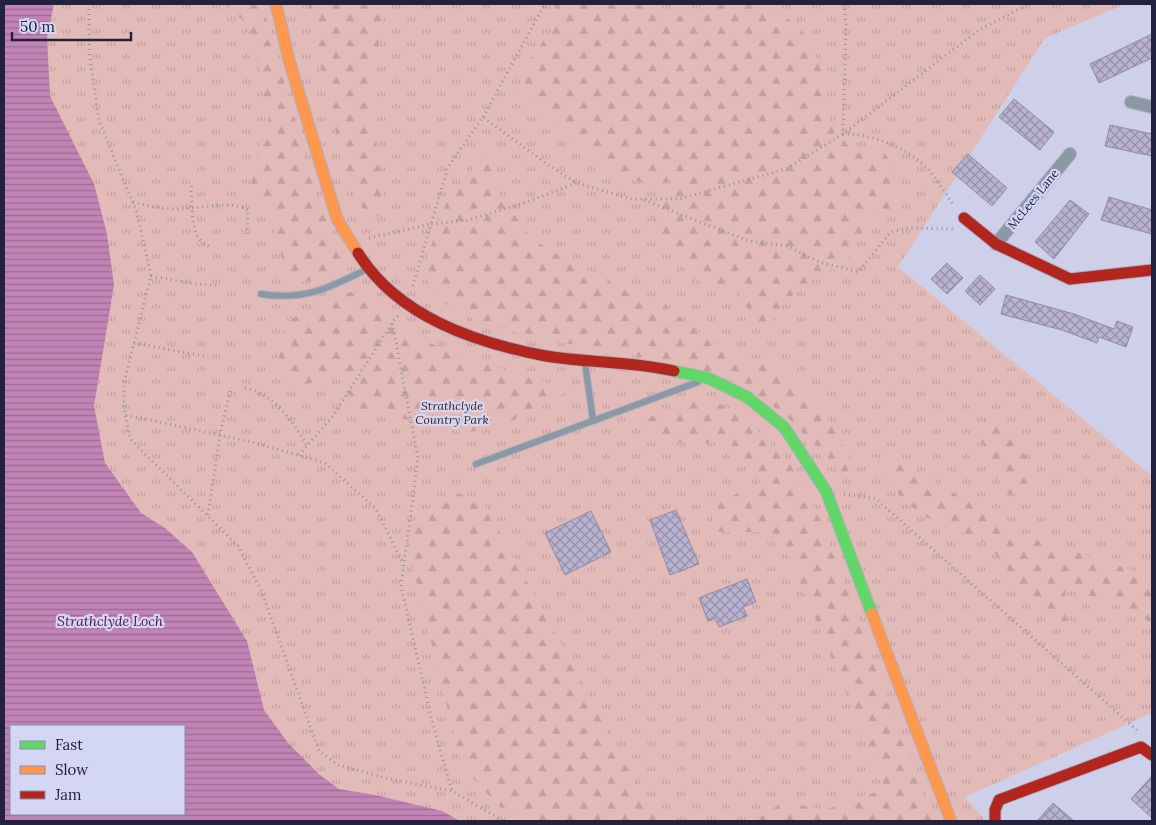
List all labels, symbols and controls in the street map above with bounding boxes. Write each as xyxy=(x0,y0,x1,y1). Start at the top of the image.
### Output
scale bar xyxy=(12,10,131,42)
text: 50 m xyxy=(20,17,55,36)
street label: McLees Lane xyxy=(1004,166,1062,232)
park label: Strathclyde Country Park xyxy=(415,398,489,427)
water label: Strathclyde Loch xyxy=(57,612,163,630)
legend xyxy=(10,725,185,815)
text: Fast xyxy=(55,735,83,754)
text: Slow xyxy=(55,760,88,779)
text: Jam xyxy=(54,785,82,804)

